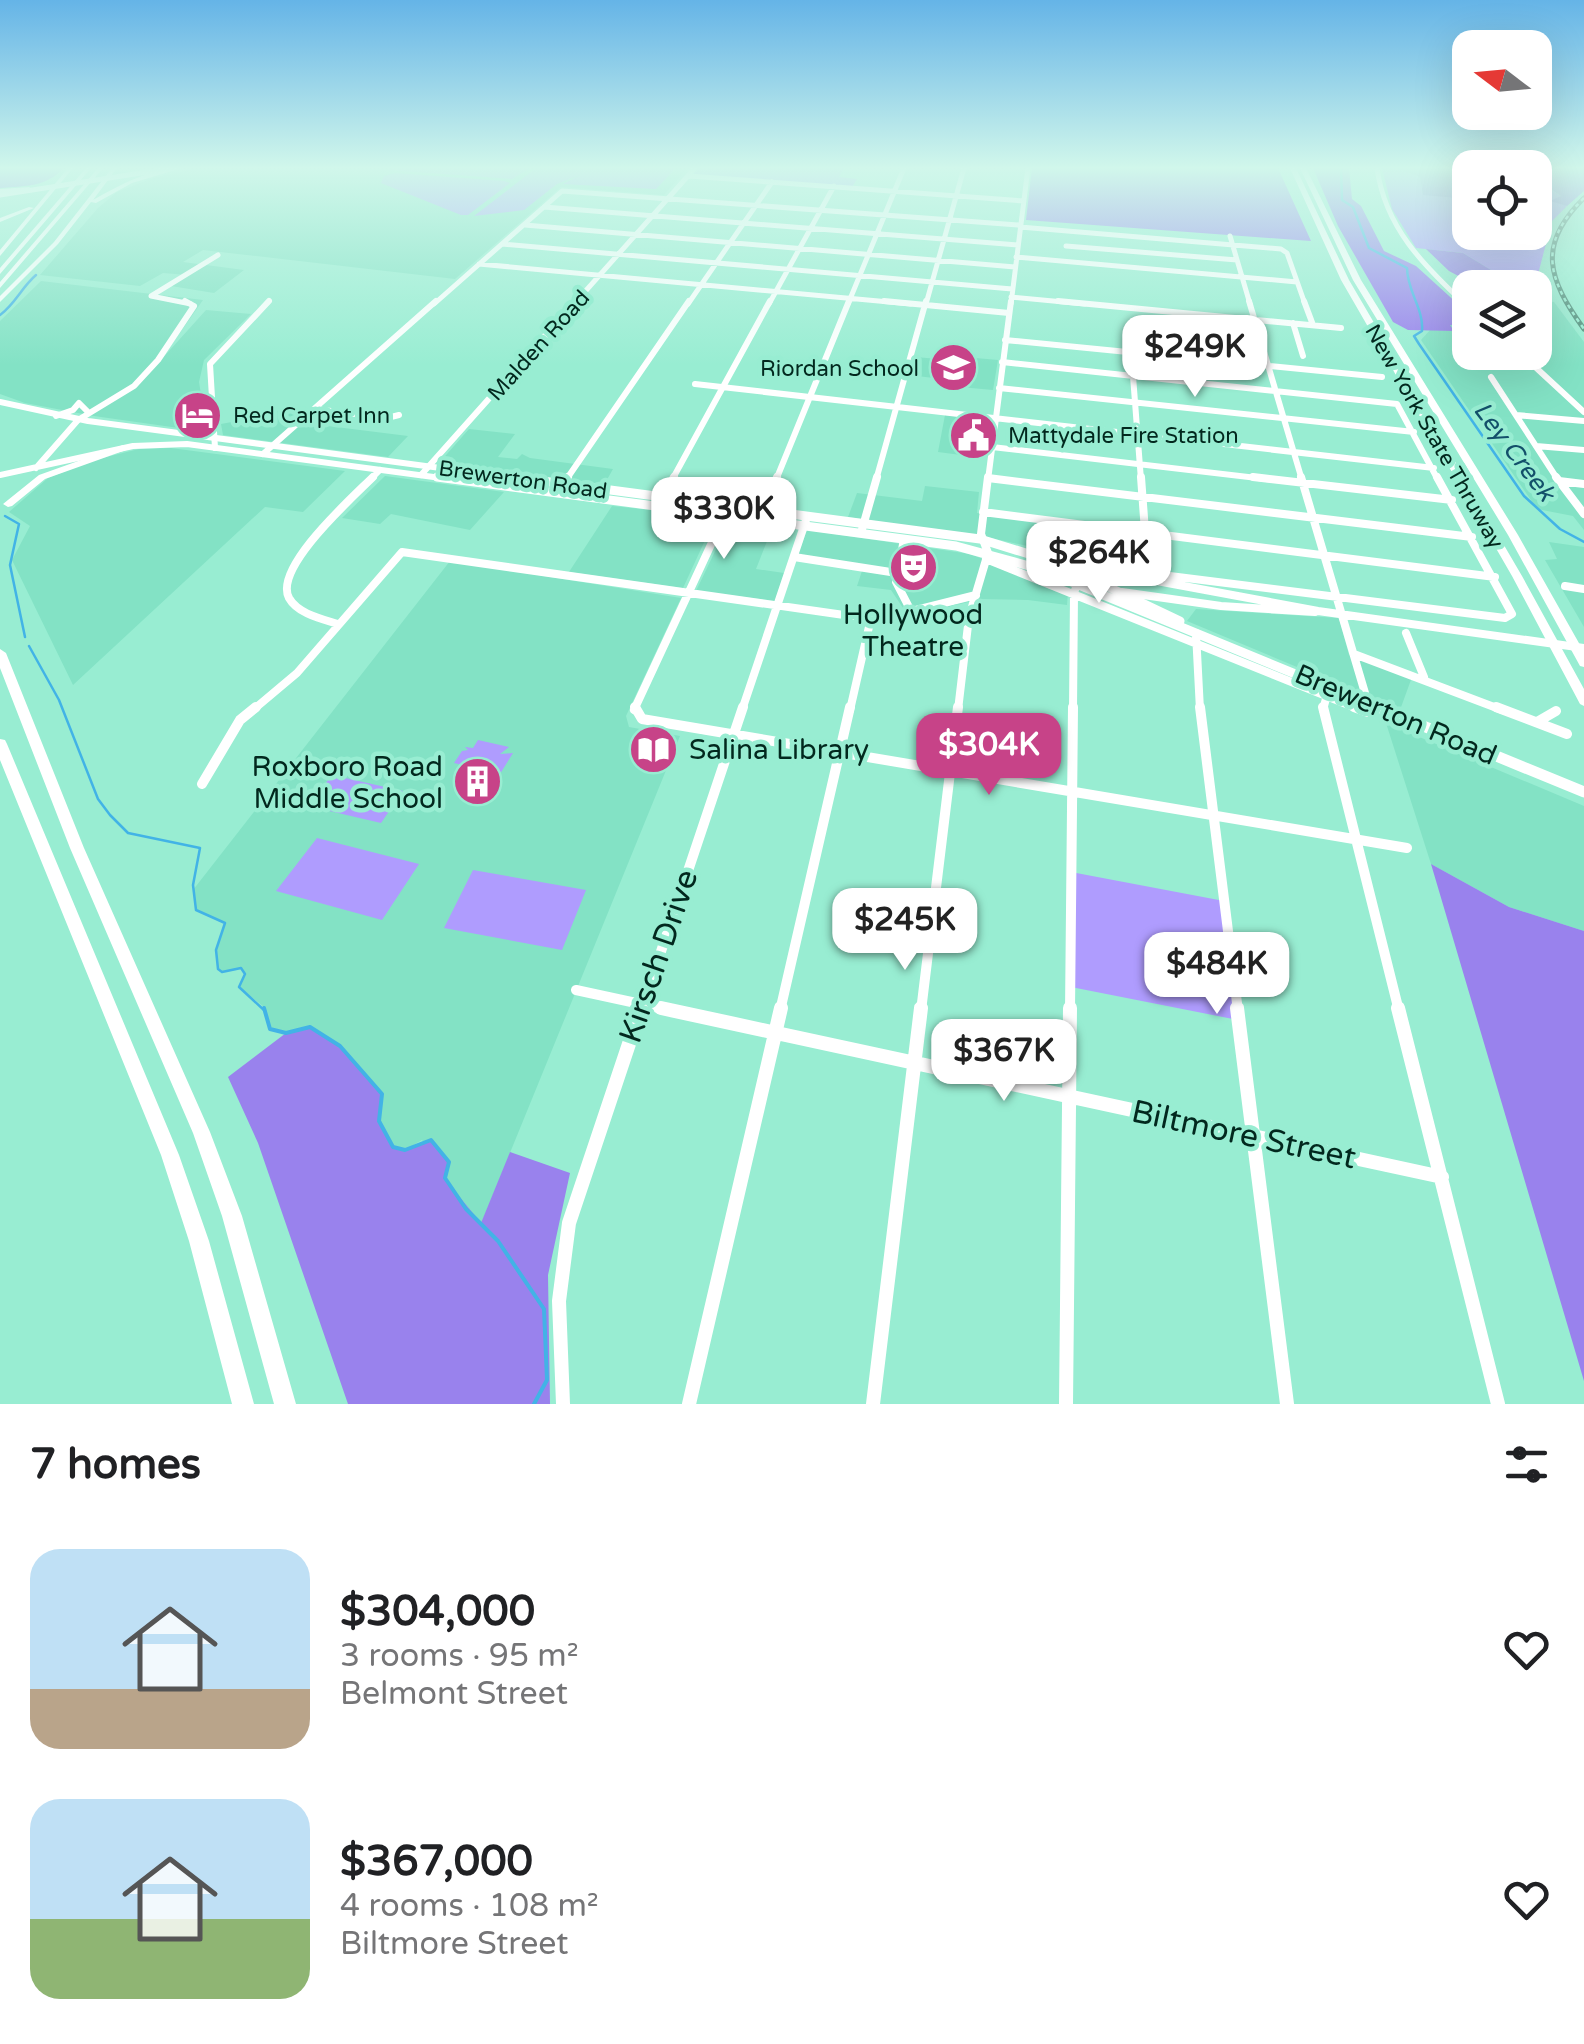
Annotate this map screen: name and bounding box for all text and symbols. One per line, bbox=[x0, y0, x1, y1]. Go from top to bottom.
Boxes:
north arrow bbox=[1452, 30, 1552, 130]
map controls bbox=[1452, 30, 1552, 370]
button: locate bbox=[1452, 150, 1552, 250]
button: layers bbox=[1452, 270, 1552, 370]
street label: Malden Road bbox=[482, 285, 595, 406]
pin: $249K bbox=[1125, 315, 1265, 400]
street label: New York State Thruway bbox=[1359, 320, 1509, 553]
text: $249K bbox=[1144, 328, 1246, 366]
school or university icon: Riordan School bbox=[928, 342, 980, 394]
place label: Riordan School bbox=[760, 356, 919, 382]
hotel icon: Red Carpet Inn bbox=[172, 389, 224, 441]
water label: Ley Creek bbox=[1467, 396, 1563, 509]
place label: Red Carpet Inn bbox=[233, 403, 390, 429]
public building icon: Mattydale Fire Station bbox=[947, 409, 999, 461]
place label: Mattydale Fire Station bbox=[1008, 423, 1239, 449]
street label: Brewerton Road bbox=[437, 455, 609, 505]
pin: $330K bbox=[654, 477, 794, 562]
text: $330K bbox=[673, 490, 775, 528]
pin: $264K bbox=[1029, 521, 1169, 606]
text: $264K bbox=[1048, 534, 1150, 572]
theatre icon: Hollywood Theatre bbox=[887, 541, 939, 593]
place label: Hollywood Theatre bbox=[843, 598, 983, 664]
street label: Brewerton Road bbox=[1290, 657, 1502, 773]
pin: $304K bbox=[919, 713, 1059, 798]
library icon: Salina Library bbox=[628, 723, 680, 775]
text: $304K bbox=[938, 726, 1040, 764]
place label: Salina Library bbox=[689, 733, 869, 767]
place label: Roxboro Road Middle School bbox=[252, 750, 443, 816]
building icon: Roxboro Road Middle School bbox=[452, 756, 504, 808]
street label: Kirsch Drive bbox=[612, 865, 706, 1048]
pin: $245K bbox=[835, 888, 975, 973]
text: $245K bbox=[854, 901, 956, 939]
pin: $484K bbox=[1147, 932, 1287, 1017]
text: $484K bbox=[1166, 945, 1268, 983]
pin: $367K bbox=[934, 1019, 1074, 1104]
text: $367K bbox=[953, 1032, 1055, 1070]
street label: Biltmore Street bbox=[1128, 1093, 1360, 1177]
icon: filters bbox=[1499, 1437, 1554, 1492]
text: 7 homes bbox=[30, 1439, 201, 1490]
text: $304,000 bbox=[340, 1586, 535, 1637]
icon: home bbox=[110, 1589, 230, 1709]
icon: heart bbox=[1499, 1622, 1554, 1677]
text: 3 rooms · 95 m² bbox=[340, 1637, 579, 1675]
text: Belmont Street bbox=[340, 1675, 568, 1713]
text: $367,000 bbox=[340, 1836, 533, 1887]
icon: home bbox=[110, 1839, 230, 1959]
icon: heart bbox=[1499, 1872, 1554, 1927]
text: 4 rooms · 108 m² bbox=[340, 1887, 599, 1925]
text: Biltmore Street bbox=[340, 1925, 569, 1963]

